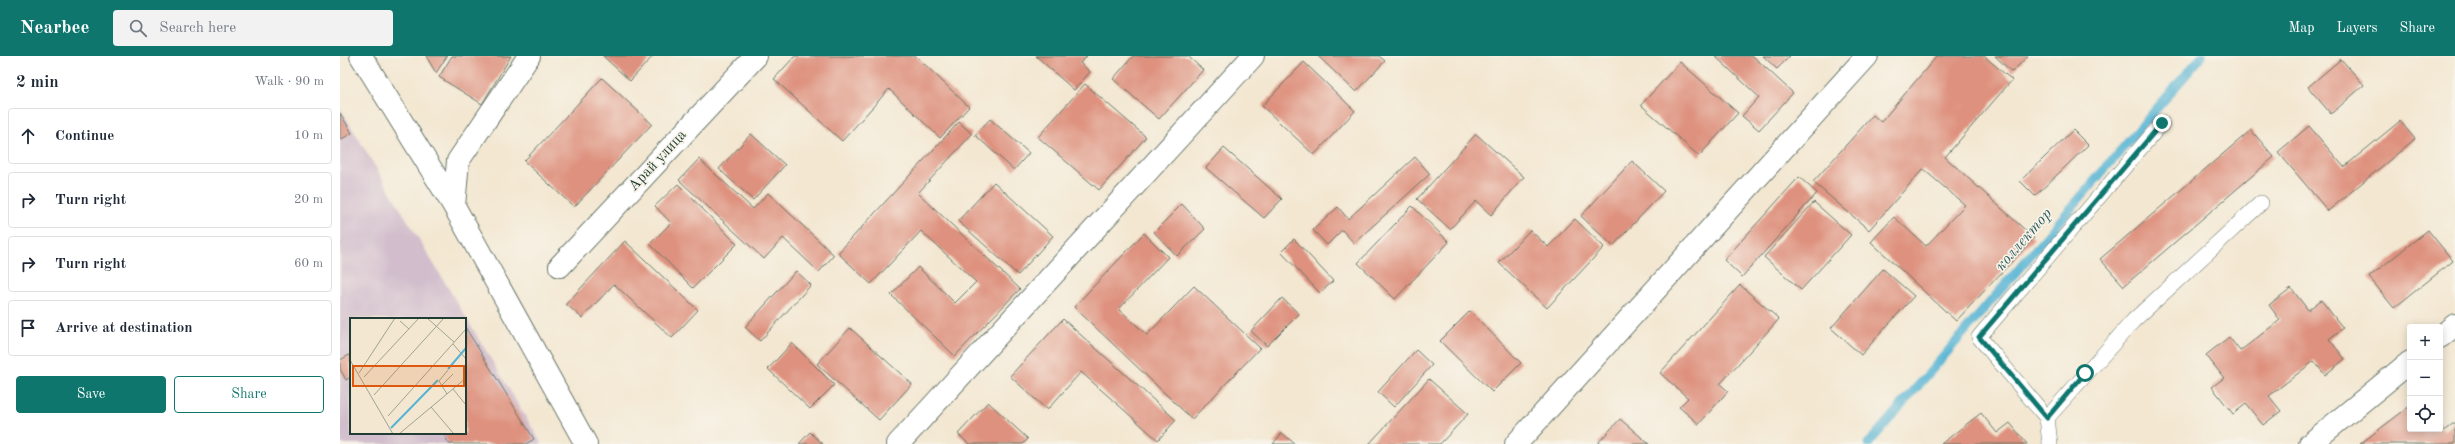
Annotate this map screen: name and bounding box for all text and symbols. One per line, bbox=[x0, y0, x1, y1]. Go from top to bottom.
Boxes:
search box bbox=[113, 10, 393, 46]
icon: search bbox=[127, 17, 149, 39]
text: Nearbee bbox=[20, 19, 89, 38]
text: Search here bbox=[159, 21, 236, 36]
text: Map bbox=[2289, 21, 2315, 35]
text: Layers bbox=[2337, 21, 2378, 35]
text: Share bbox=[2400, 21, 2435, 35]
text: 2 min bbox=[16, 74, 59, 91]
text: Walk · 90 m bbox=[255, 75, 324, 88]
route end bbox=[2153, 114, 2171, 132]
icon: ahead bbox=[17, 125, 39, 147]
street label: Арай улица bbox=[626, 127, 690, 194]
text: Continue bbox=[55, 129, 114, 144]
text: 10 m bbox=[294, 129, 323, 142]
icon: right bbox=[17, 189, 39, 211]
text: Turn right bbox=[55, 193, 126, 208]
text: 20 m bbox=[294, 193, 323, 206]
water label: коллектор bbox=[1993, 205, 2056, 274]
icon: right bbox=[17, 253, 39, 275]
text: Turn right bbox=[55, 257, 126, 272]
text: 60 m bbox=[294, 257, 323, 270]
icon: arrive bbox=[17, 317, 39, 339]
inset map bbox=[350, 318, 466, 434]
text: Arrive at destination bbox=[55, 321, 193, 336]
map controls bbox=[2407, 324, 2443, 432]
button: + bbox=[2407, 324, 2443, 360]
button: − bbox=[2407, 360, 2443, 396]
route start bbox=[2076, 364, 2094, 382]
button: Save bbox=[16, 376, 166, 413]
button: Share bbox=[174, 376, 324, 413]
button: locate bbox=[2407, 396, 2443, 432]

